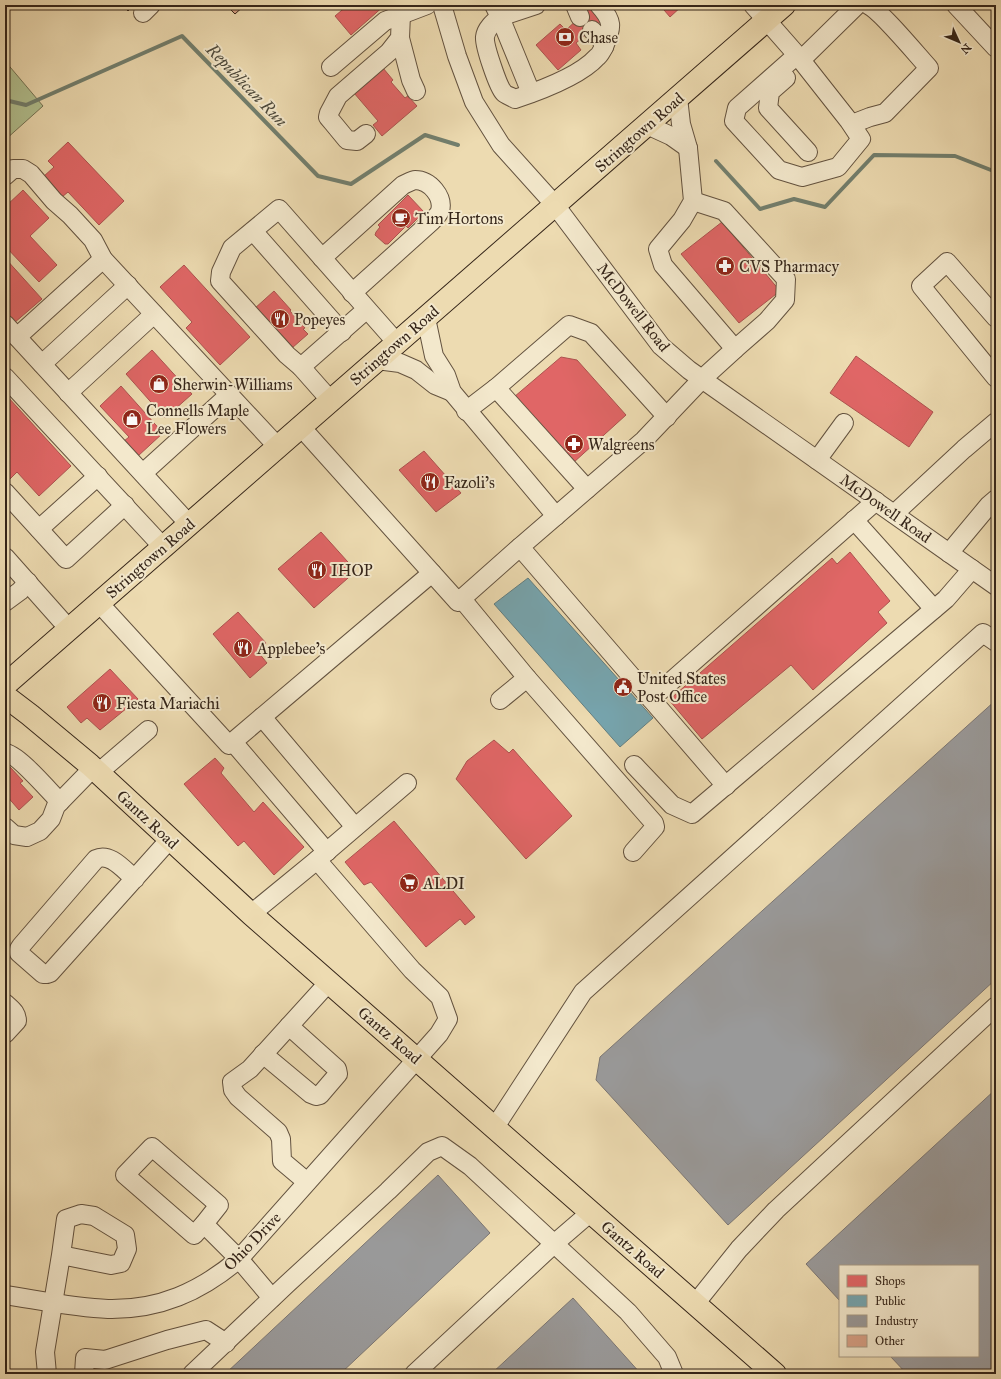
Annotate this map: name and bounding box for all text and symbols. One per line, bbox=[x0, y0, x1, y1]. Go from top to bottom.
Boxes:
north arrow bbox=[939, 22, 979, 62]
bank icon: Chase bbox=[554, 26, 576, 48]
place label: Chase bbox=[579, 28, 618, 47]
water label: Republican Run bbox=[201, 39, 292, 131]
text: N bbox=[957, 41, 974, 57]
street label: Stringtown Road bbox=[591, 89, 688, 177]
cafe icon: Tim Hortons bbox=[390, 207, 412, 229]
place label: Tim Hortons bbox=[415, 209, 504, 228]
pharmacy icon: CVS Pharmacy bbox=[714, 255, 736, 277]
place label: CVS Pharmacy bbox=[739, 257, 839, 276]
street label: McDowell Road bbox=[593, 259, 674, 355]
street label: Stringtown Road bbox=[346, 302, 443, 390]
restaurant icon: Popeyes bbox=[269, 308, 291, 330]
place label: Popeyes bbox=[294, 310, 346, 329]
shop icon: Sherwin-Williams bbox=[148, 373, 170, 395]
place label: Sherwin-Williams bbox=[173, 375, 293, 394]
place label: Connells Maple Lee Flowers bbox=[146, 401, 249, 438]
shop icon: Connells Maple Lee Flowers bbox=[121, 408, 143, 430]
pharmacy icon: Walgreens bbox=[563, 433, 585, 455]
place label: Walgreens bbox=[588, 435, 655, 455]
street label: McDowell Road bbox=[836, 470, 935, 547]
restaurant icon: Fazoli's bbox=[419, 471, 441, 493]
place label: Fazoli's bbox=[444, 473, 495, 492]
street label: Stringtown Road bbox=[102, 515, 199, 603]
restaurant icon: IHOP bbox=[306, 559, 328, 581]
place label: IHOP bbox=[331, 561, 373, 580]
restaurant icon: Applebee's bbox=[232, 637, 254, 659]
place label: Applebee's bbox=[256, 639, 326, 658]
place label: United States Post Office bbox=[637, 669, 726, 706]
public building icon: United States Post Office bbox=[612, 676, 634, 698]
restaurant icon: Fiesta Mariachi bbox=[91, 692, 113, 714]
place label: Fiesta Mariachi bbox=[116, 694, 220, 713]
street label: Gantz Road bbox=[113, 786, 183, 853]
supermarket icon: ALDI bbox=[398, 872, 420, 894]
place label: ALDI bbox=[422, 874, 465, 893]
street label: Gantz Road bbox=[354, 1003, 425, 1068]
street label: Ohio Drive bbox=[220, 1208, 285, 1275]
street label: Gantz Road bbox=[597, 1217, 668, 1282]
legend bbox=[839, 1265, 979, 1357]
text: Shops bbox=[875, 1274, 905, 1288]
text: Public bbox=[875, 1294, 906, 1308]
text: Industry bbox=[875, 1314, 918, 1328]
text: Other bbox=[875, 1334, 905, 1348]

